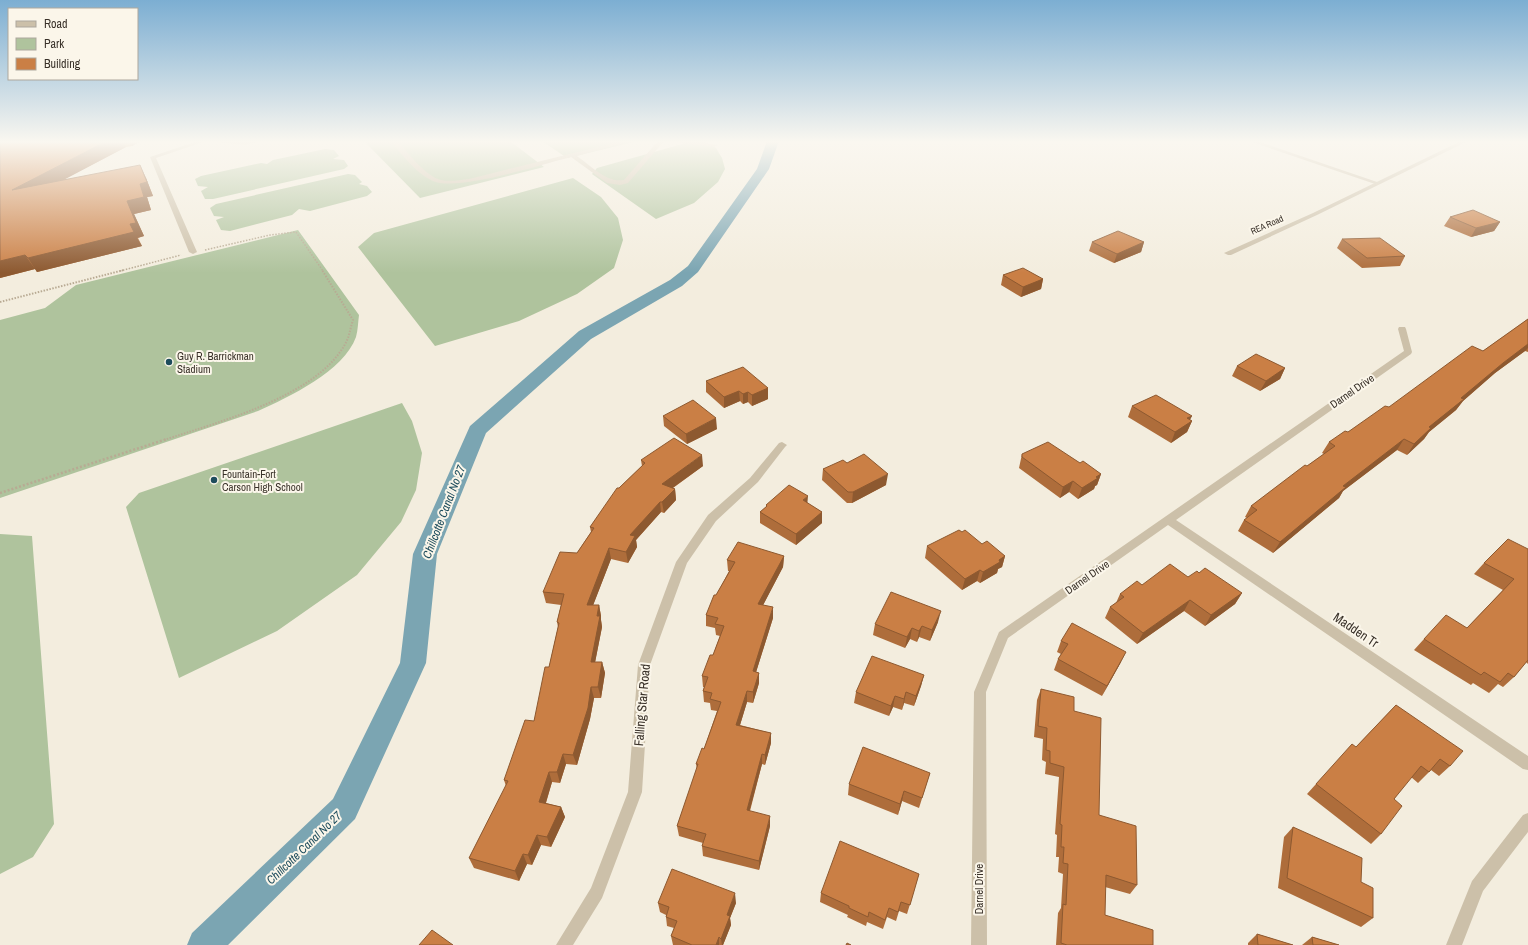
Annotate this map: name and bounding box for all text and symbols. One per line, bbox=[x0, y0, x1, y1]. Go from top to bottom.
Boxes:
legend bbox=[8, 8, 138, 80]
text: Road bbox=[44, 16, 68, 32]
text: Park bbox=[44, 36, 64, 52]
text: Building bbox=[44, 56, 81, 72]
street label: REA Road bbox=[1249, 213, 1285, 237]
place label: Guy R. Barrickman Stadium bbox=[177, 349, 254, 376]
marker: Guy R. Barrickman Stadium bbox=[164, 357, 174, 367]
street label: Darnel Drive bbox=[1327, 371, 1377, 411]
water label: Chillcotte Canal No 27 bbox=[419, 463, 469, 561]
place label: Fountain-Fort Carson High School bbox=[222, 467, 303, 494]
marker: Fountain-Fort Carson High School bbox=[209, 475, 219, 485]
street label: Darnel Drive bbox=[1062, 557, 1112, 597]
street label: Madden Tr bbox=[1330, 609, 1382, 652]
street label: Falling Star Road bbox=[630, 663, 654, 747]
water label: Chillcotte Canal No 27 bbox=[263, 808, 345, 888]
street label: Darnel Drive bbox=[972, 864, 986, 914]

